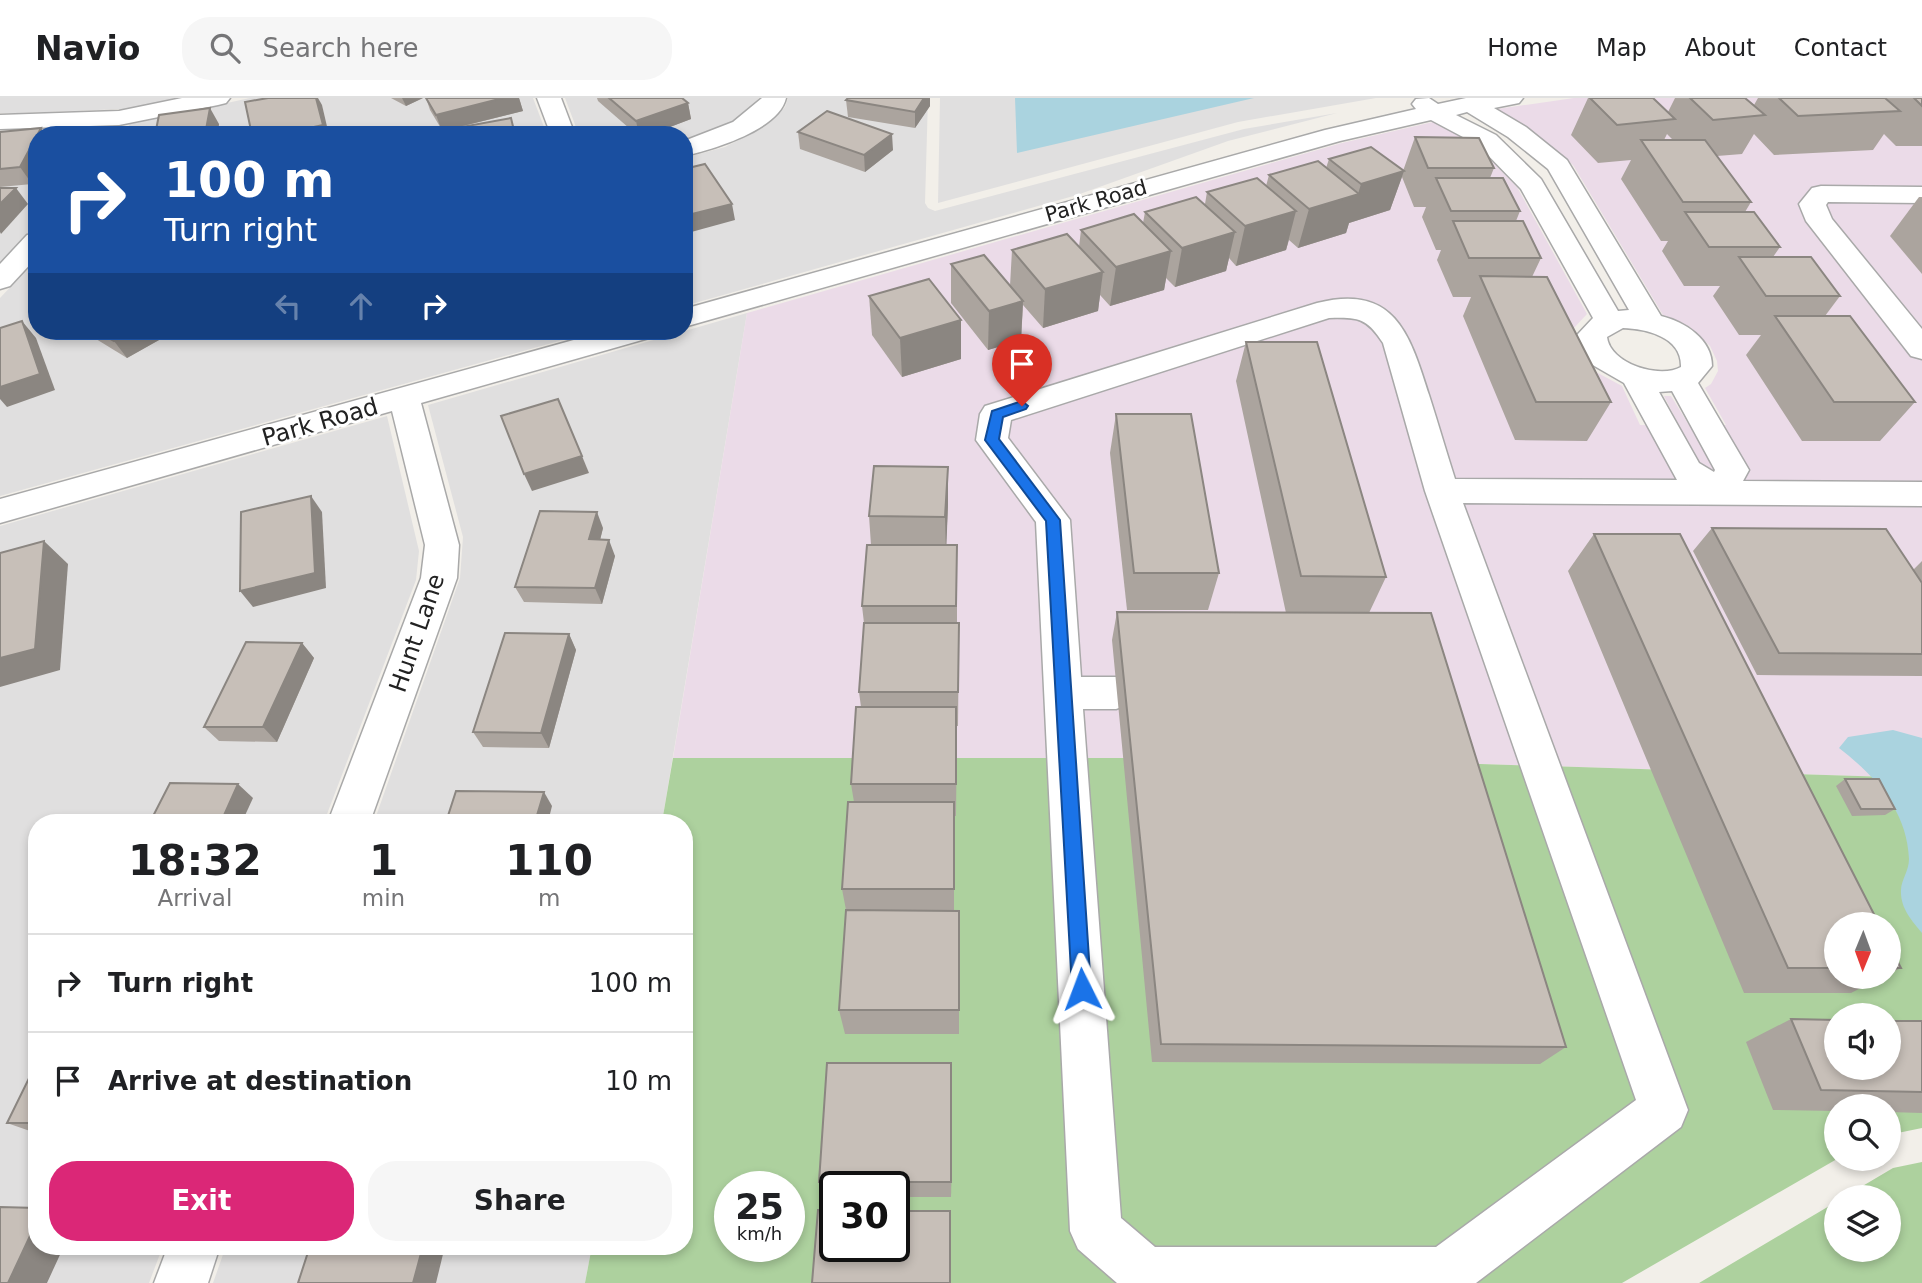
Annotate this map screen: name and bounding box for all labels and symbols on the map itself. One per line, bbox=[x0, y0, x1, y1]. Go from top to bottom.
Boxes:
street label: Park Road bbox=[1042, 175, 1150, 227]
pin bbox=[992, 334, 1052, 406]
street label: Park Road bbox=[259, 392, 381, 452]
street label: Hunt Lane bbox=[384, 570, 450, 696]
north arrow bbox=[1824, 912, 1900, 989]
position arrow bbox=[1045, 952, 1119, 1026]
speed limit sign: 30 bbox=[819, 1171, 910, 1262]

